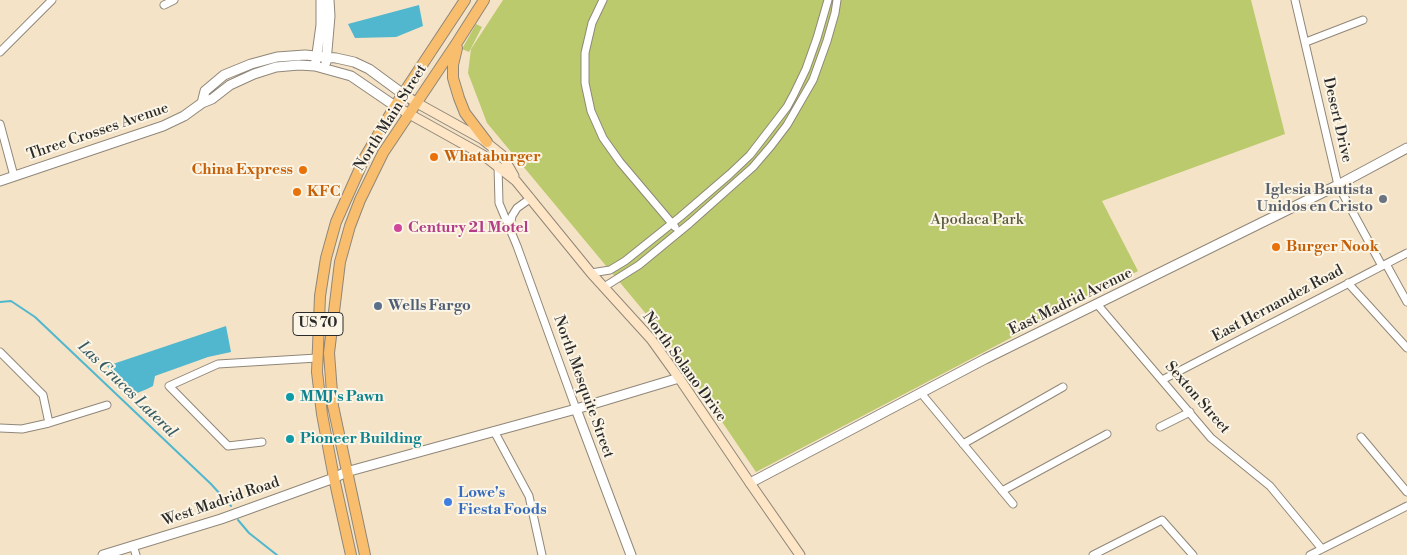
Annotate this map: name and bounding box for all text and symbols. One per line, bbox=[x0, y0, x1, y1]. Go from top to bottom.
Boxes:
street label: North Main Street bbox=[351, 61, 431, 175]
street label: Desert Drive bbox=[1318, 76, 1356, 164]
street label: Three Crosses Avenue bbox=[25, 99, 171, 165]
place label: Whataburger bbox=[444, 148, 541, 166]
marker: Whataburger bbox=[428, 151, 440, 163]
place label: China Express bbox=[192, 161, 293, 179]
marker: China Express bbox=[297, 164, 309, 176]
place label: Iglesia Bautista Unidos en Cristo bbox=[1256, 181, 1373, 216]
place label: KFC bbox=[307, 183, 340, 201]
marker: KFC bbox=[291, 186, 303, 198]
marker: Iglesia Bautista Unidos en Cristo bbox=[1377, 193, 1389, 205]
park label: Apodaca Park bbox=[931, 211, 1023, 229]
place label: Century 21 Motel bbox=[408, 219, 528, 237]
marker: Century 21 Motel bbox=[392, 222, 404, 234]
place label: Burger Nook bbox=[1286, 238, 1379, 256]
marker: Burger Nook bbox=[1270, 241, 1282, 253]
street label: East Hernandez Road bbox=[1209, 262, 1347, 346]
street label: East Madrid Avenue bbox=[1006, 264, 1136, 340]
place label: Wells Fargo bbox=[388, 297, 471, 315]
marker: Wells Fargo bbox=[372, 300, 384, 312]
street label: North Solano Drive bbox=[638, 308, 730, 426]
road number: US 70 bbox=[293, 312, 343, 336]
street label: North Mesquite Street bbox=[549, 313, 617, 461]
water label: Las Cruces Lateral bbox=[73, 338, 181, 442]
street label: Sexton Street bbox=[1161, 358, 1233, 438]
place label: MMJ's Pawn bbox=[300, 388, 384, 406]
marker: MMJ's Pawn bbox=[284, 391, 296, 403]
place label: Pioneer Building bbox=[300, 430, 422, 448]
marker: Pioneer Building bbox=[284, 433, 296, 445]
street label: West Madrid Road bbox=[160, 473, 282, 531]
place label: Lowe's Fiesta Foods bbox=[458, 484, 547, 519]
marker: Lowe's Fiesta Foods bbox=[442, 496, 454, 508]

